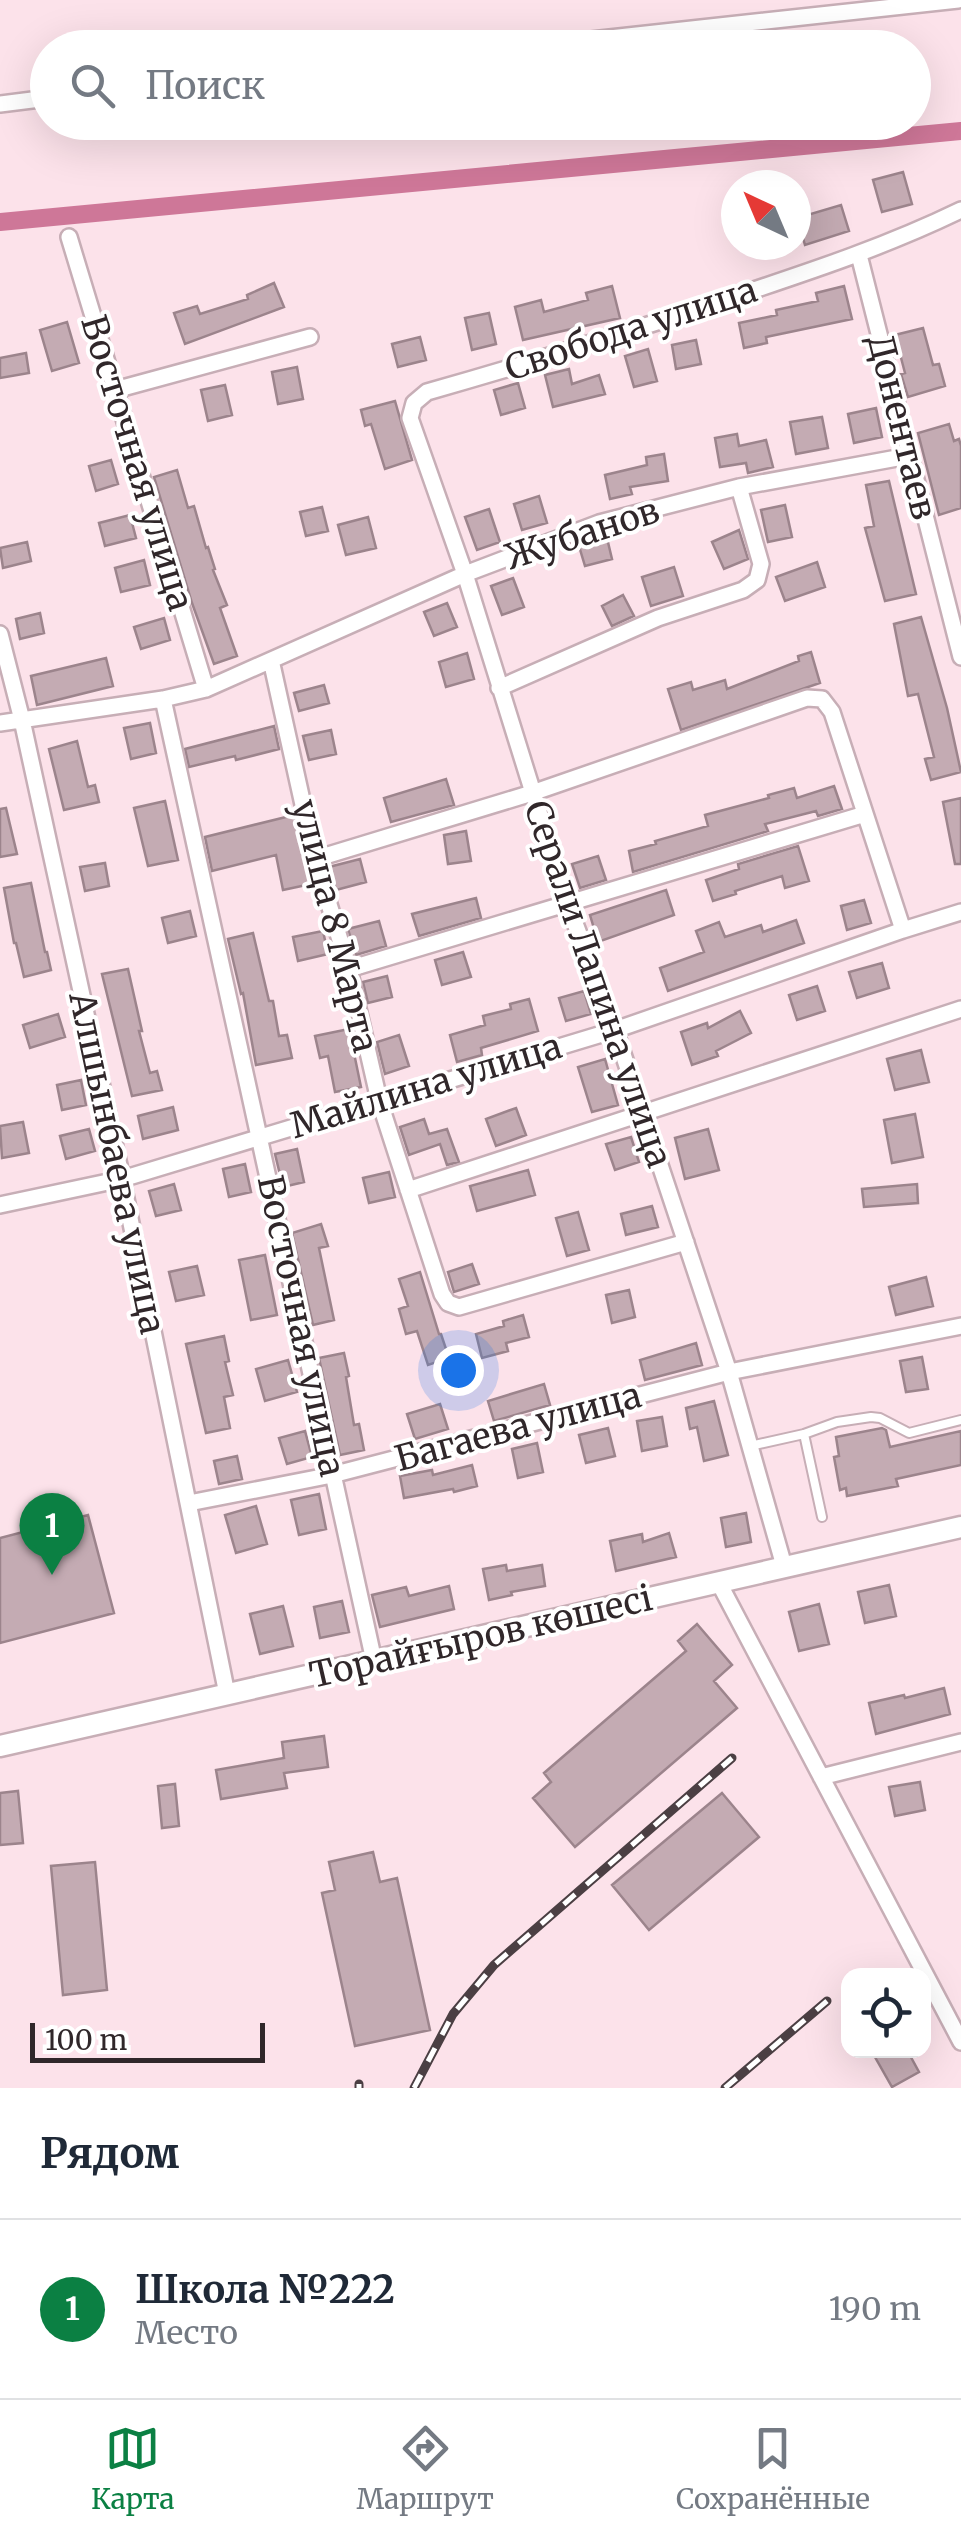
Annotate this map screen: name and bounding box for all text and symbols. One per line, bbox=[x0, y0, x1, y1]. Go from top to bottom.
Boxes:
search box bbox=[30, 30, 931, 140]
icon: search bbox=[65, 58, 120, 113]
text: Поиск bbox=[145, 62, 265, 109]
north arrow bbox=[721, 170, 811, 260]
street label: Свобода улица bbox=[500, 268, 762, 390]
street label: Восточная улица bbox=[71, 310, 203, 616]
street label: Донентаев bbox=[858, 330, 946, 524]
street label: Жубанов bbox=[499, 488, 665, 580]
street label: улица 8 Марта bbox=[282, 795, 388, 1057]
street label: Серали Лапина улица bbox=[515, 795, 681, 1173]
street label: Алшынбаева улица bbox=[59, 987, 175, 1338]
street label: Майлина улица bbox=[285, 1024, 567, 1148]
street label: Восточная улица bbox=[248, 1172, 354, 1480]
your location bbox=[433, 1345, 484, 1396]
street label: Багаева улица bbox=[390, 1373, 646, 1481]
pin: 1 bbox=[20, 1492, 84, 1575]
street label: Торайғыров көшесі bbox=[305, 1576, 657, 1698]
map controls bbox=[841, 1968, 931, 2058]
button: locate bbox=[841, 1968, 931, 2058]
scale bar bbox=[30, 2018, 265, 2062]
text: 100 m bbox=[45, 2022, 127, 2058]
text: Рядом bbox=[40, 2127, 180, 2179]
text: Школа №222 bbox=[135, 2266, 395, 2313]
text: 1 bbox=[65, 2289, 80, 2329]
text: 190 m bbox=[829, 2289, 921, 2329]
text: Место bbox=[135, 2313, 238, 2353]
tab: Карта bbox=[91, 2421, 174, 2517]
tab: Маршрут bbox=[357, 2421, 494, 2517]
tab: Сохранённые bbox=[676, 2421, 870, 2517]

